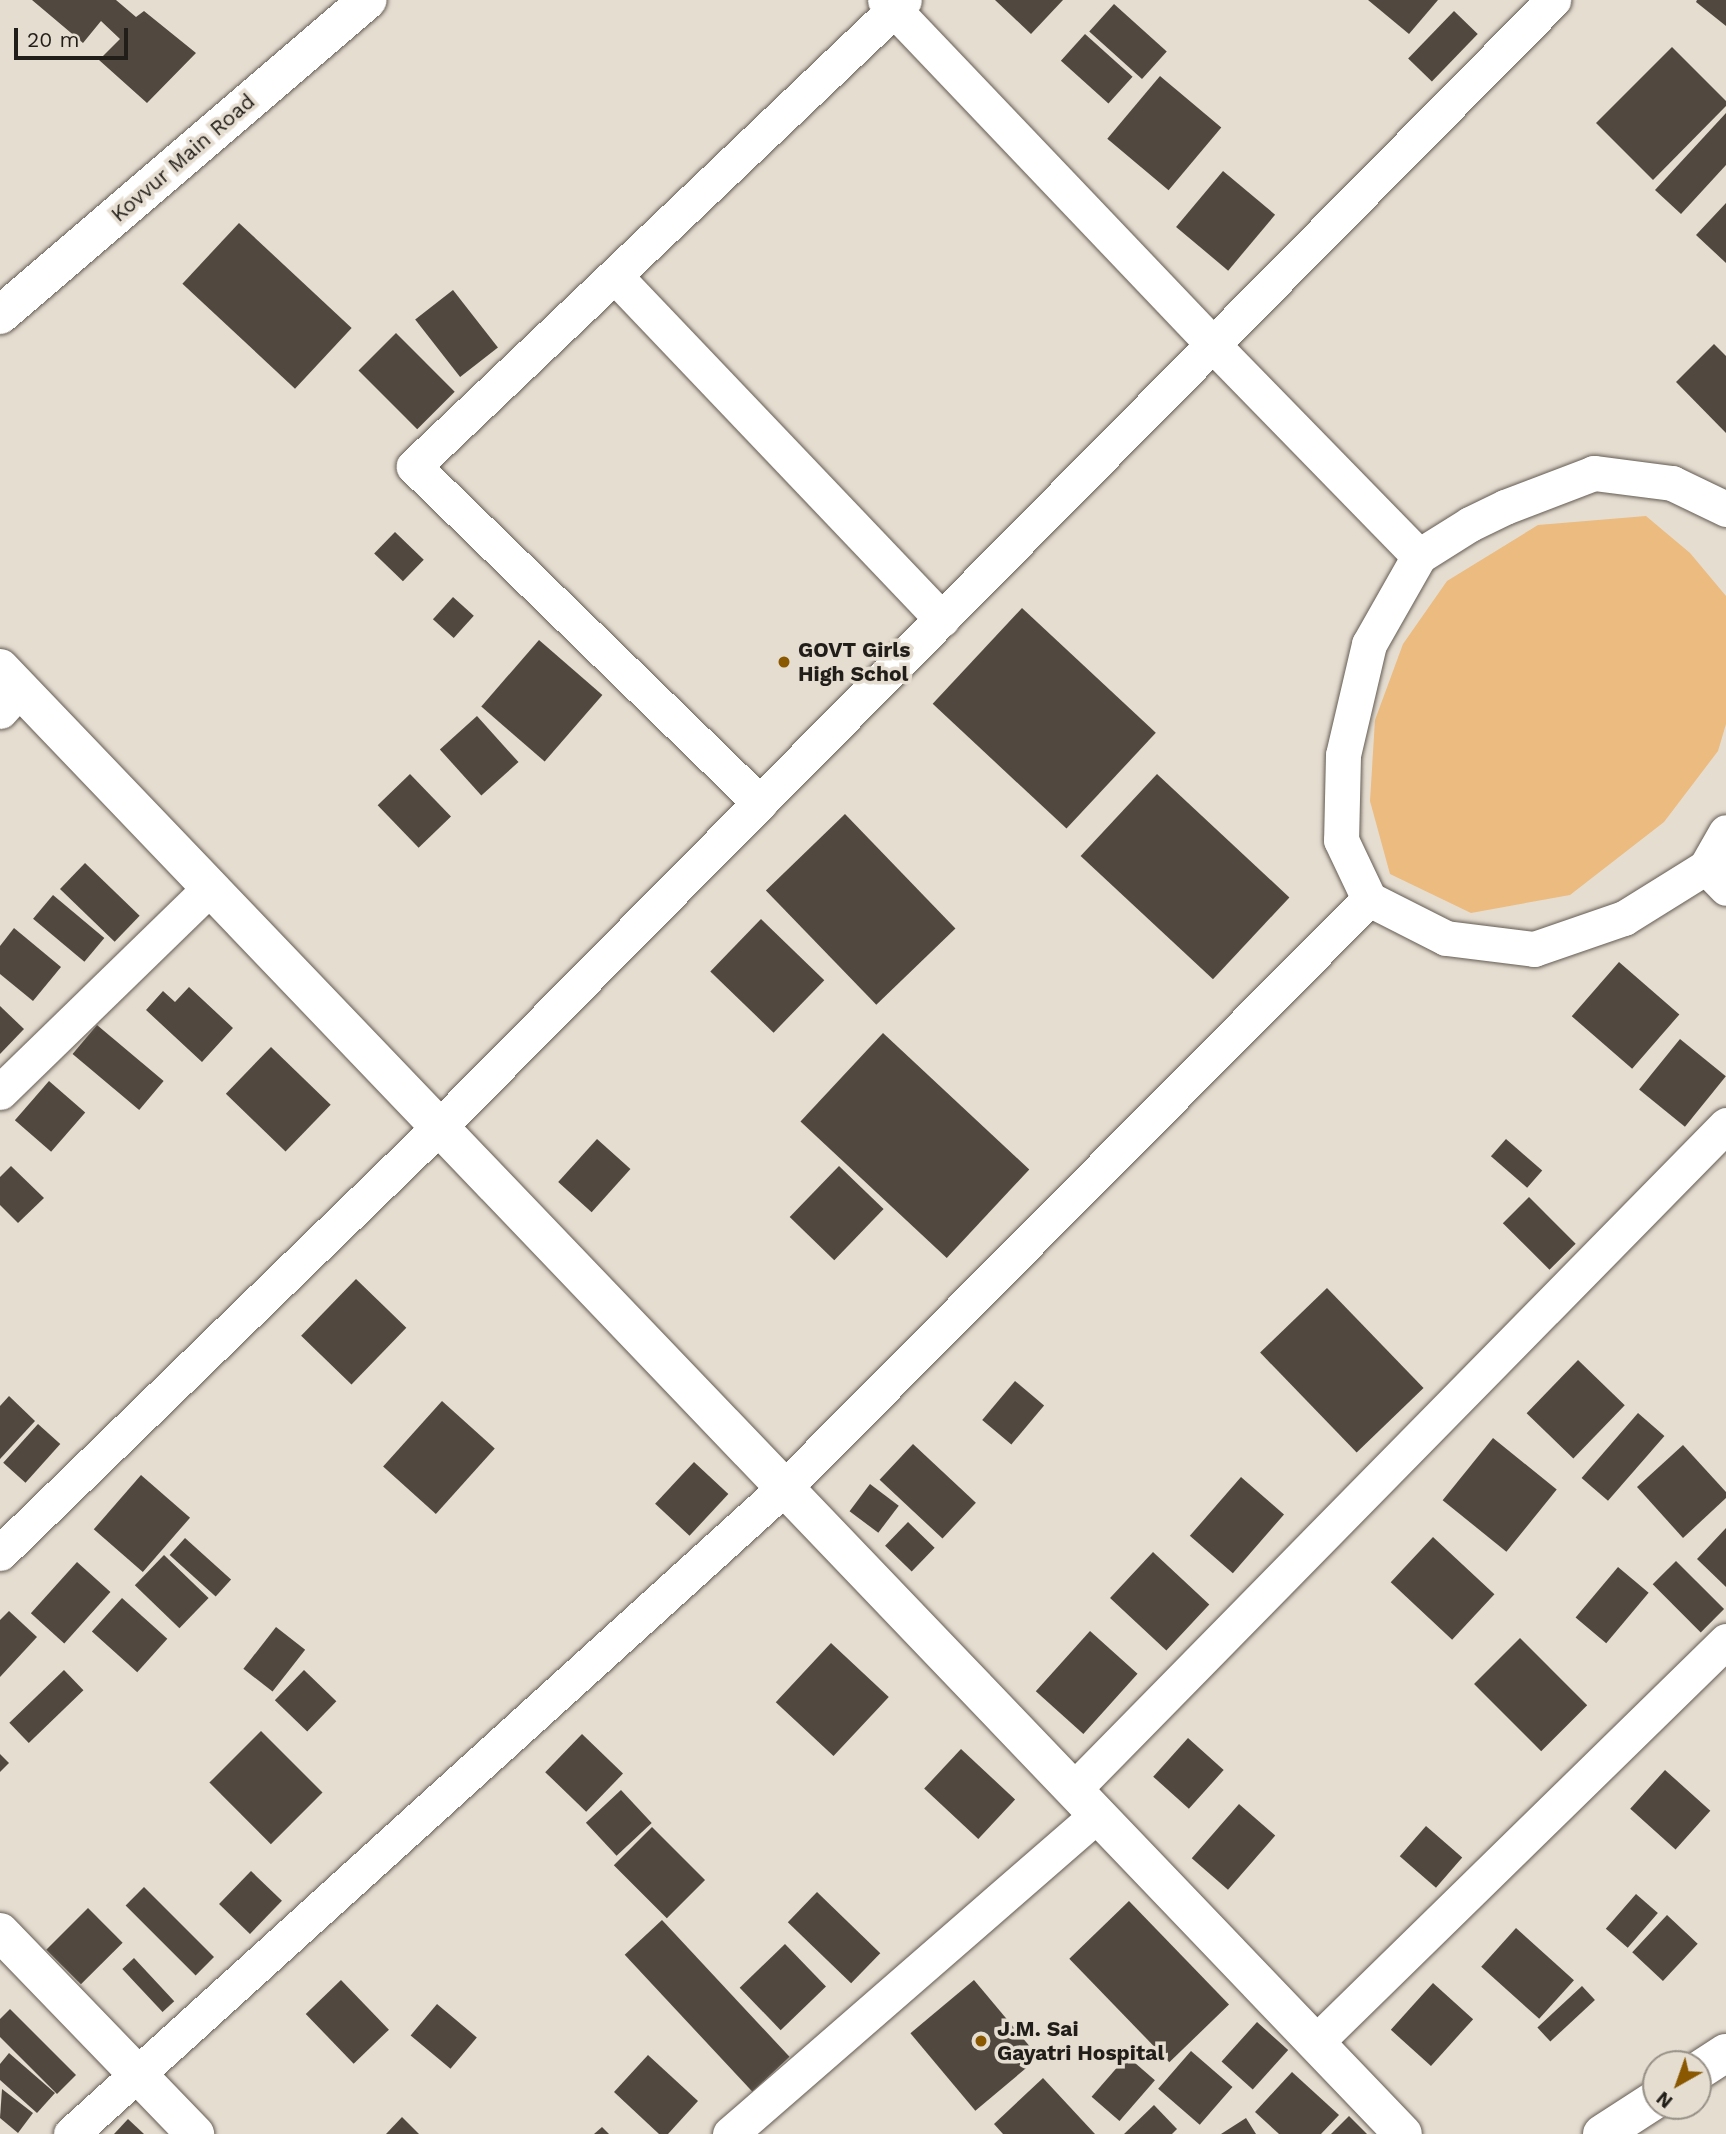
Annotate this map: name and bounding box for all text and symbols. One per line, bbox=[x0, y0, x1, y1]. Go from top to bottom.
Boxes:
scale bar bbox=[18, 14, 131, 58]
text: 20 m bbox=[27, 27, 79, 52]
street label: Kovvur Main Road bbox=[106, 89, 260, 227]
place label: GOVT Girls High Schol bbox=[798, 637, 911, 687]
marker: GOVT Girls High Schol bbox=[776, 654, 792, 670]
place label: J.M. Sai Gayatri Hospital bbox=[997, 2016, 1164, 2066]
marker: J.M. Sai Gayatri Hospital bbox=[971, 2031, 991, 2051]
north arrow bbox=[1642, 2050, 1712, 2120]
text: N bbox=[1652, 2087, 1677, 2113]

